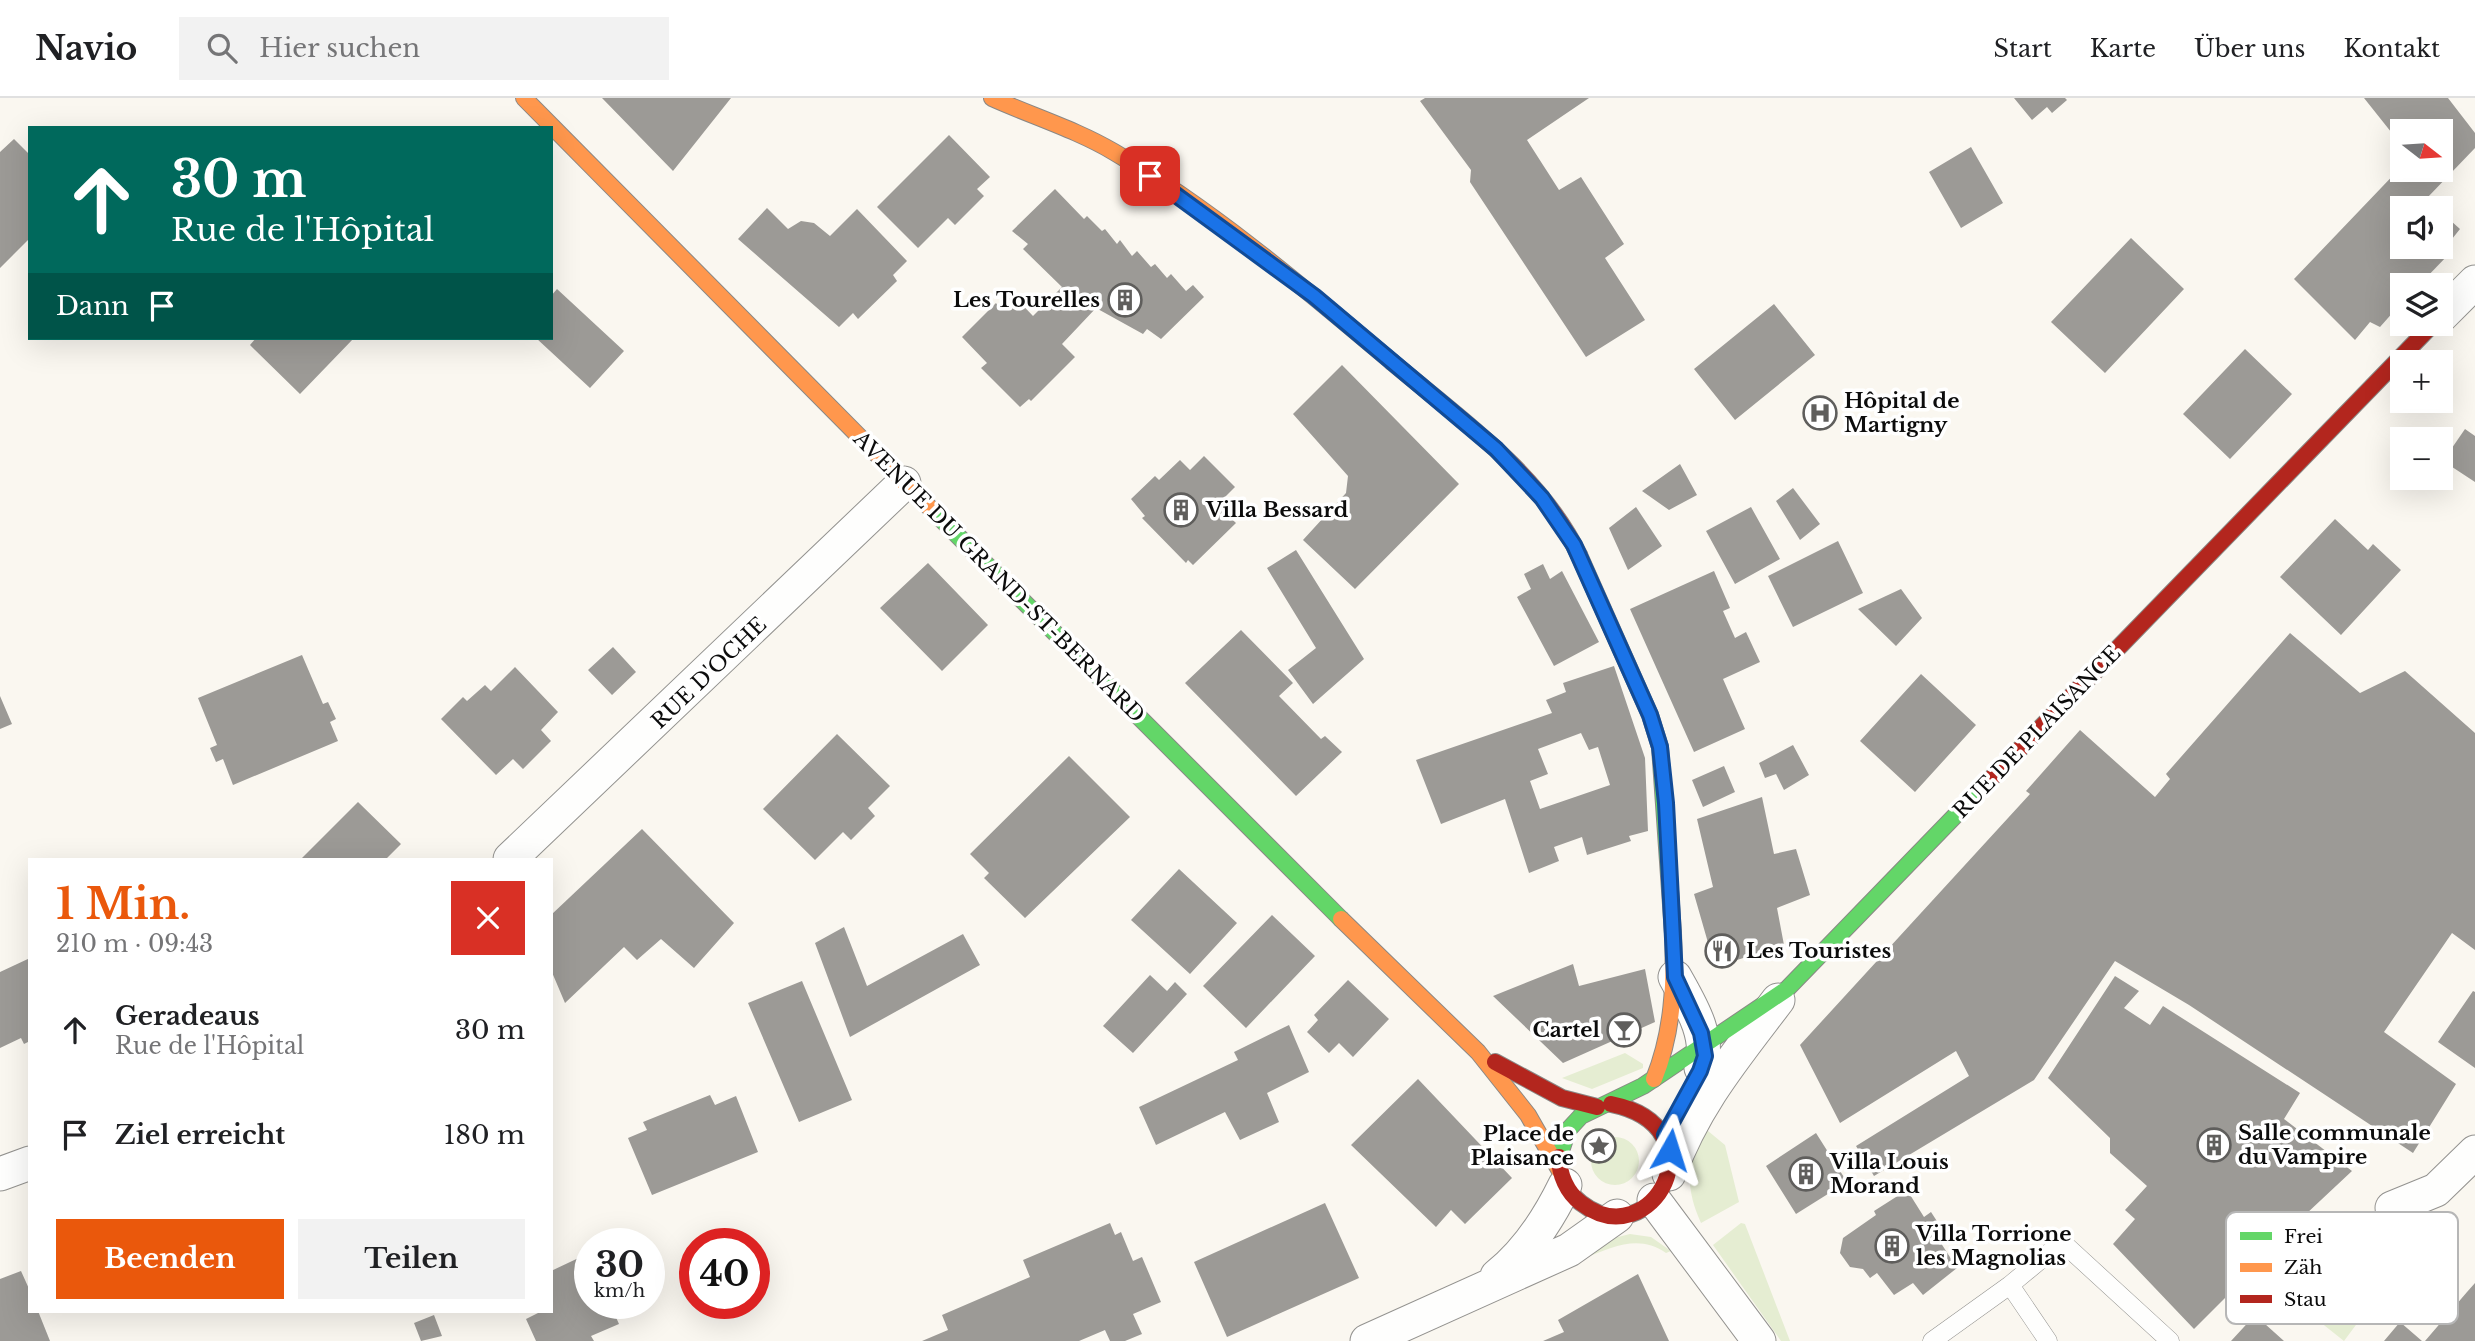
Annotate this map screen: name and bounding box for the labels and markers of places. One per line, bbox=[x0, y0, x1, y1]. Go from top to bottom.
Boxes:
pin bbox=[1120, 146, 1180, 206]
building icon: Les Tourelles bbox=[1106, 281, 1144, 319]
place label: Les Tourelles bbox=[953, 287, 1100, 313]
place label: Hôpital de Martigny bbox=[1844, 388, 1959, 438]
hospital icon: Hôpital de Martigny bbox=[1801, 394, 1839, 432]
building icon: Villa Bessard bbox=[1162, 491, 1200, 529]
place label: Villa Bessard bbox=[1205, 497, 1349, 523]
restaurant icon: Les Touristes bbox=[1703, 932, 1741, 970]
place label: Les Touristes bbox=[1746, 938, 1891, 964]
bar icon: Cartel bbox=[1605, 1011, 1643, 1049]
place label: Cartel bbox=[1532, 1017, 1601, 1043]
place label: Salle communale du Vampire bbox=[2238, 1120, 2431, 1170]
place label: Place de Plaisance bbox=[1471, 1121, 1574, 1171]
building icon: Salle communale du Vampire bbox=[2195, 1126, 2233, 1164]
place icon: Place de Plaisance bbox=[1580, 1127, 1618, 1165]
place label: Villa Louis Morand bbox=[1829, 1149, 1949, 1199]
building icon: Villa Louis Morand bbox=[1787, 1155, 1825, 1193]
place label: Villa Torrione les Magnolias bbox=[1915, 1221, 2072, 1271]
building icon: Villa Torrione les Magnolias bbox=[1873, 1227, 1911, 1265]

